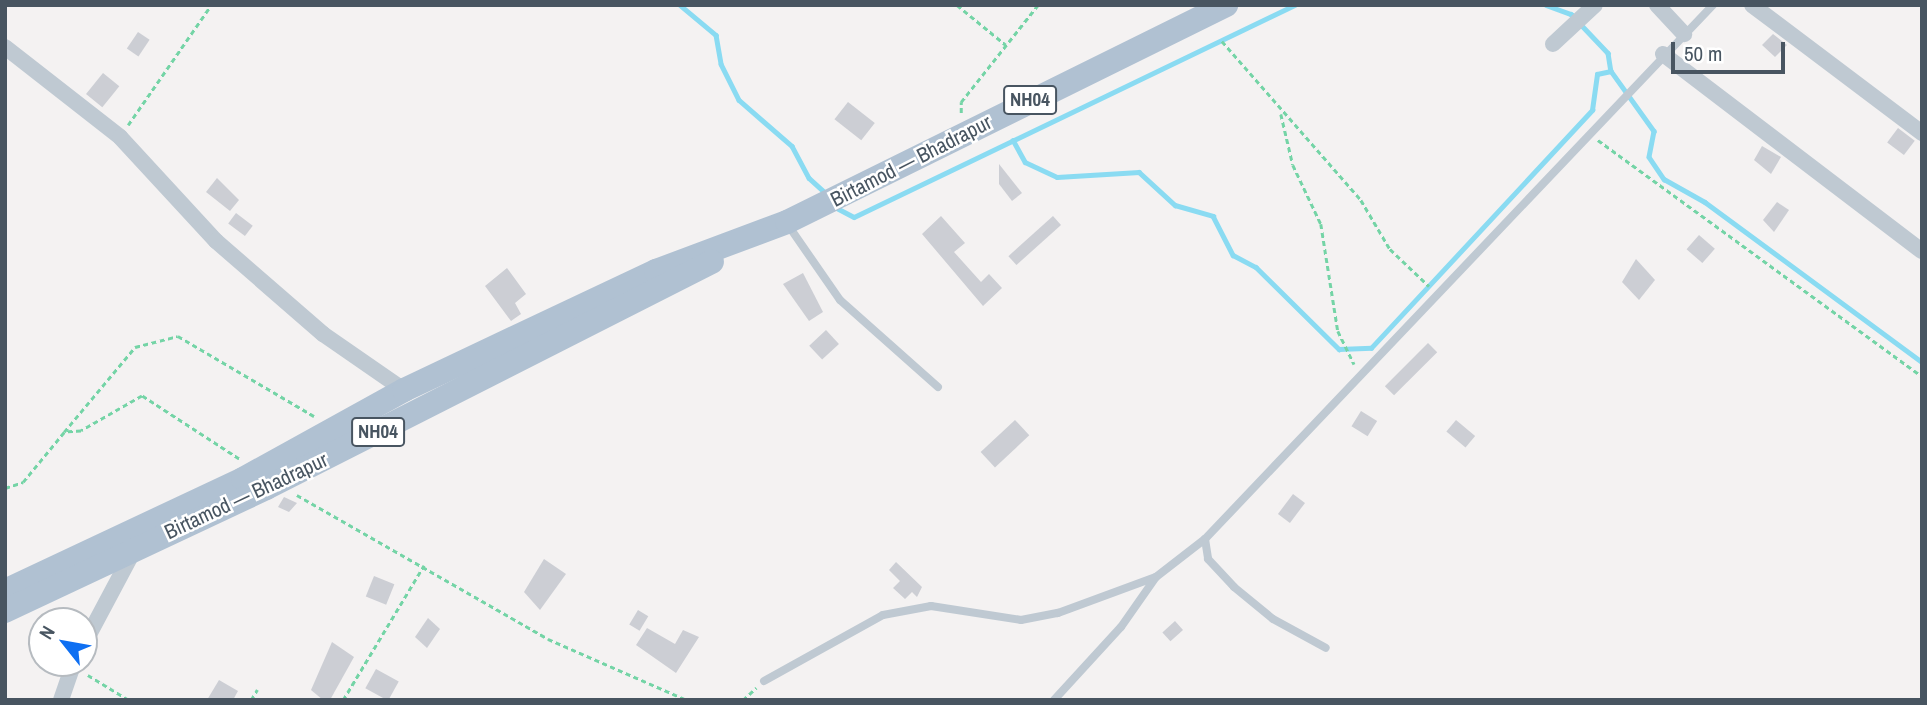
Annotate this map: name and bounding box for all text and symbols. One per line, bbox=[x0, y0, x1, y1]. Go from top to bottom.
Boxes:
scale bar bbox=[1675, 28, 1789, 72]
text: 50 m bbox=[1684, 39, 1722, 68]
road number: NH04 bbox=[1002, 85, 1058, 116]
street label: Birtamod — Bhadrapur bbox=[826, 110, 996, 212]
road number: NH04 bbox=[350, 416, 406, 448]
street label: Birtamod — Bhadrapur bbox=[160, 447, 332, 545]
north arrow bbox=[28, 607, 98, 677]
text: N bbox=[33, 621, 61, 644]

